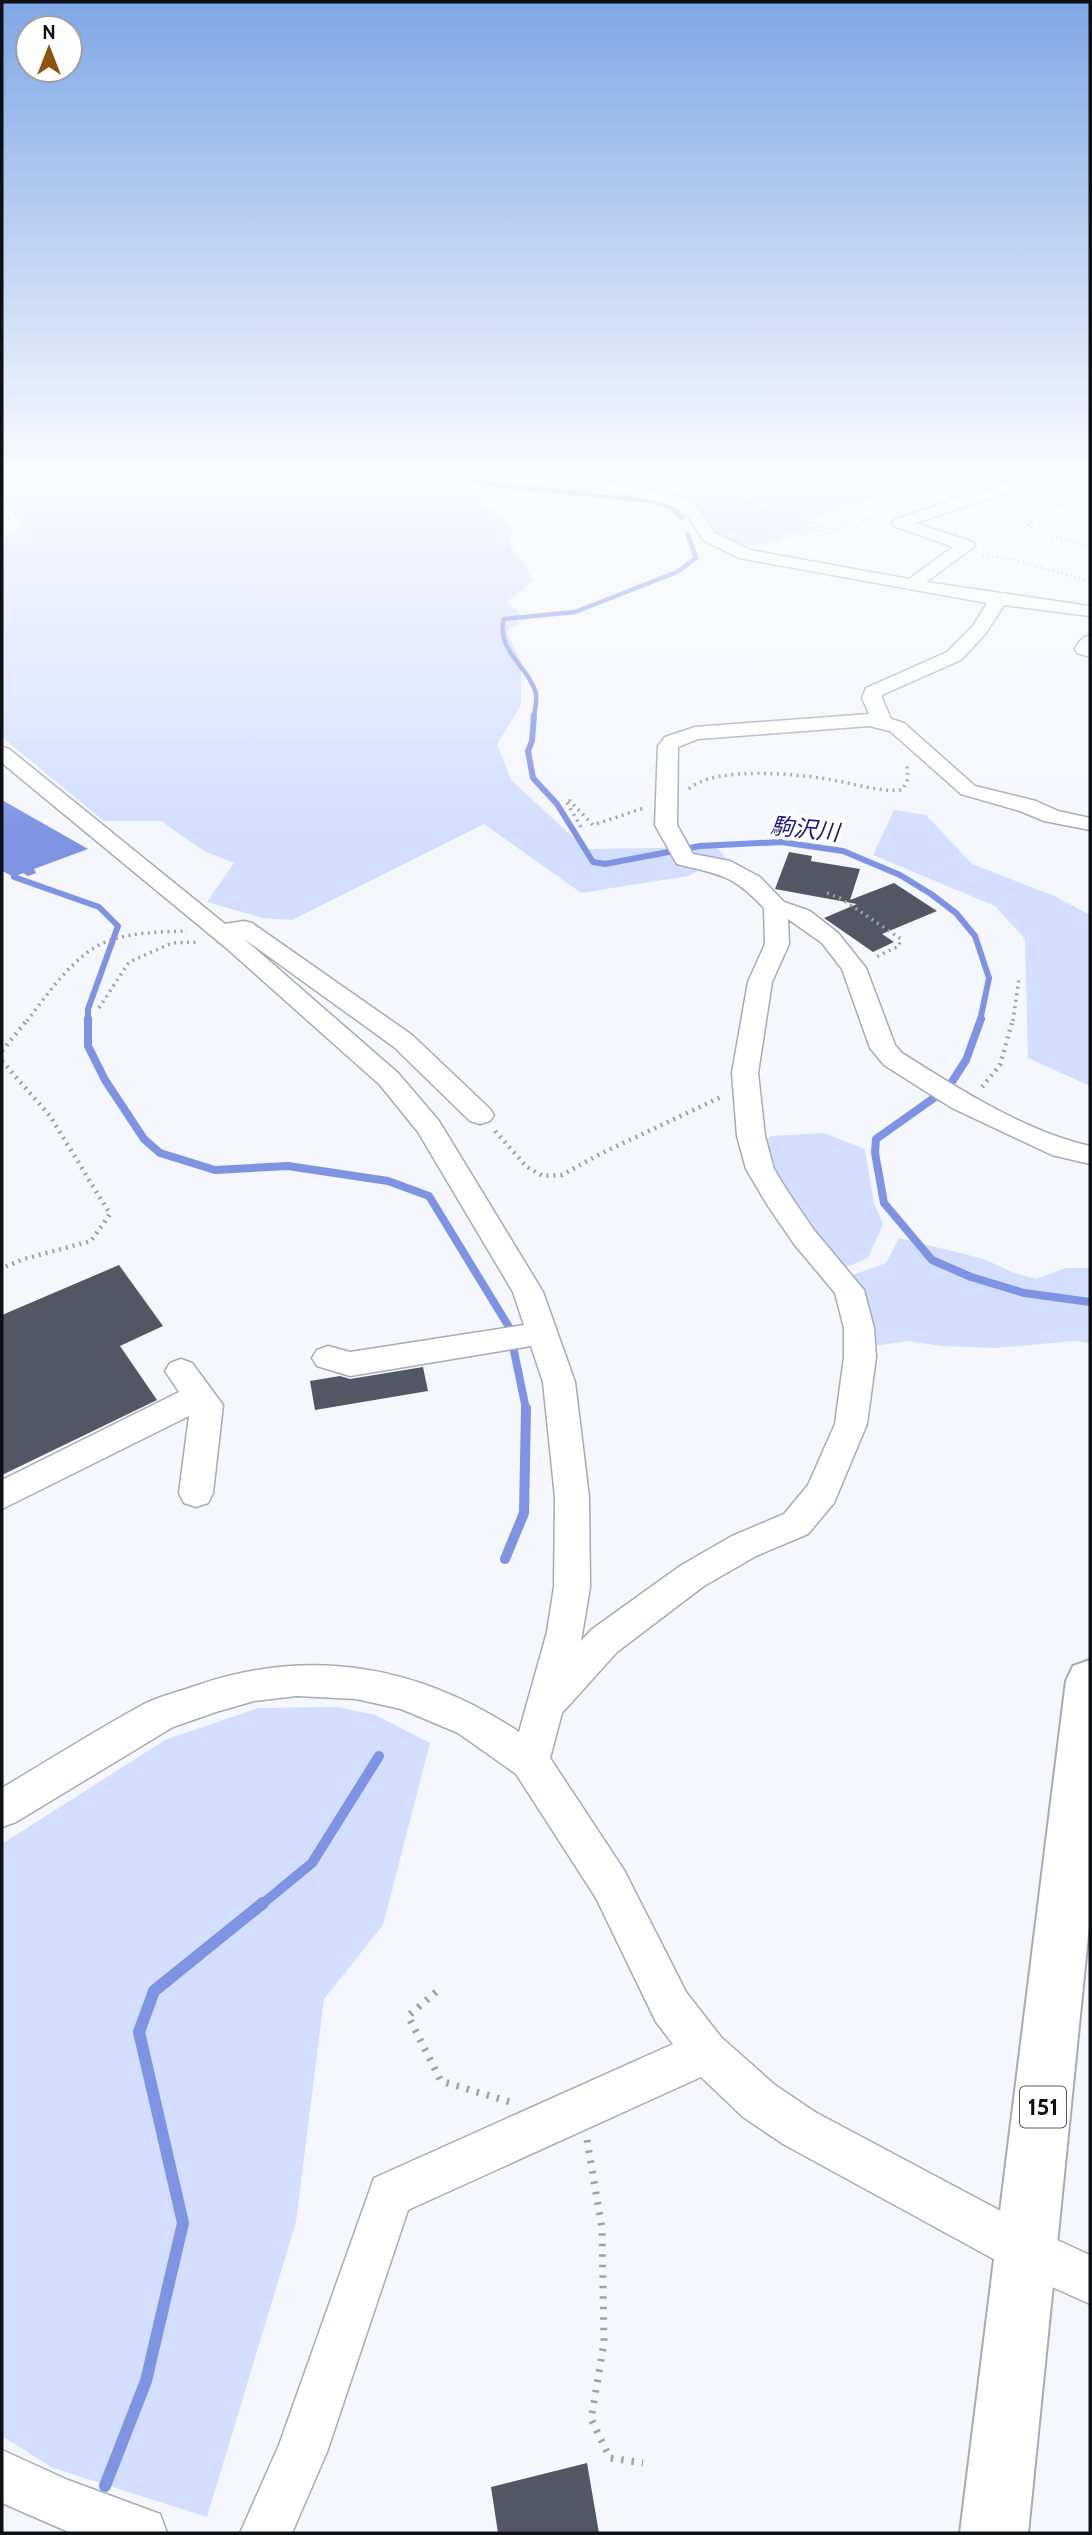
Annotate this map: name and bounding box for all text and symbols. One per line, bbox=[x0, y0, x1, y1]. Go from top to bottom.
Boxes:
north arrow bbox=[14, 14, 84, 84]
text: N bbox=[42, 21, 56, 44]
water label: 駒沢川 bbox=[769, 811, 844, 847]
road number: 151 bbox=[1020, 2086, 1066, 2128]

